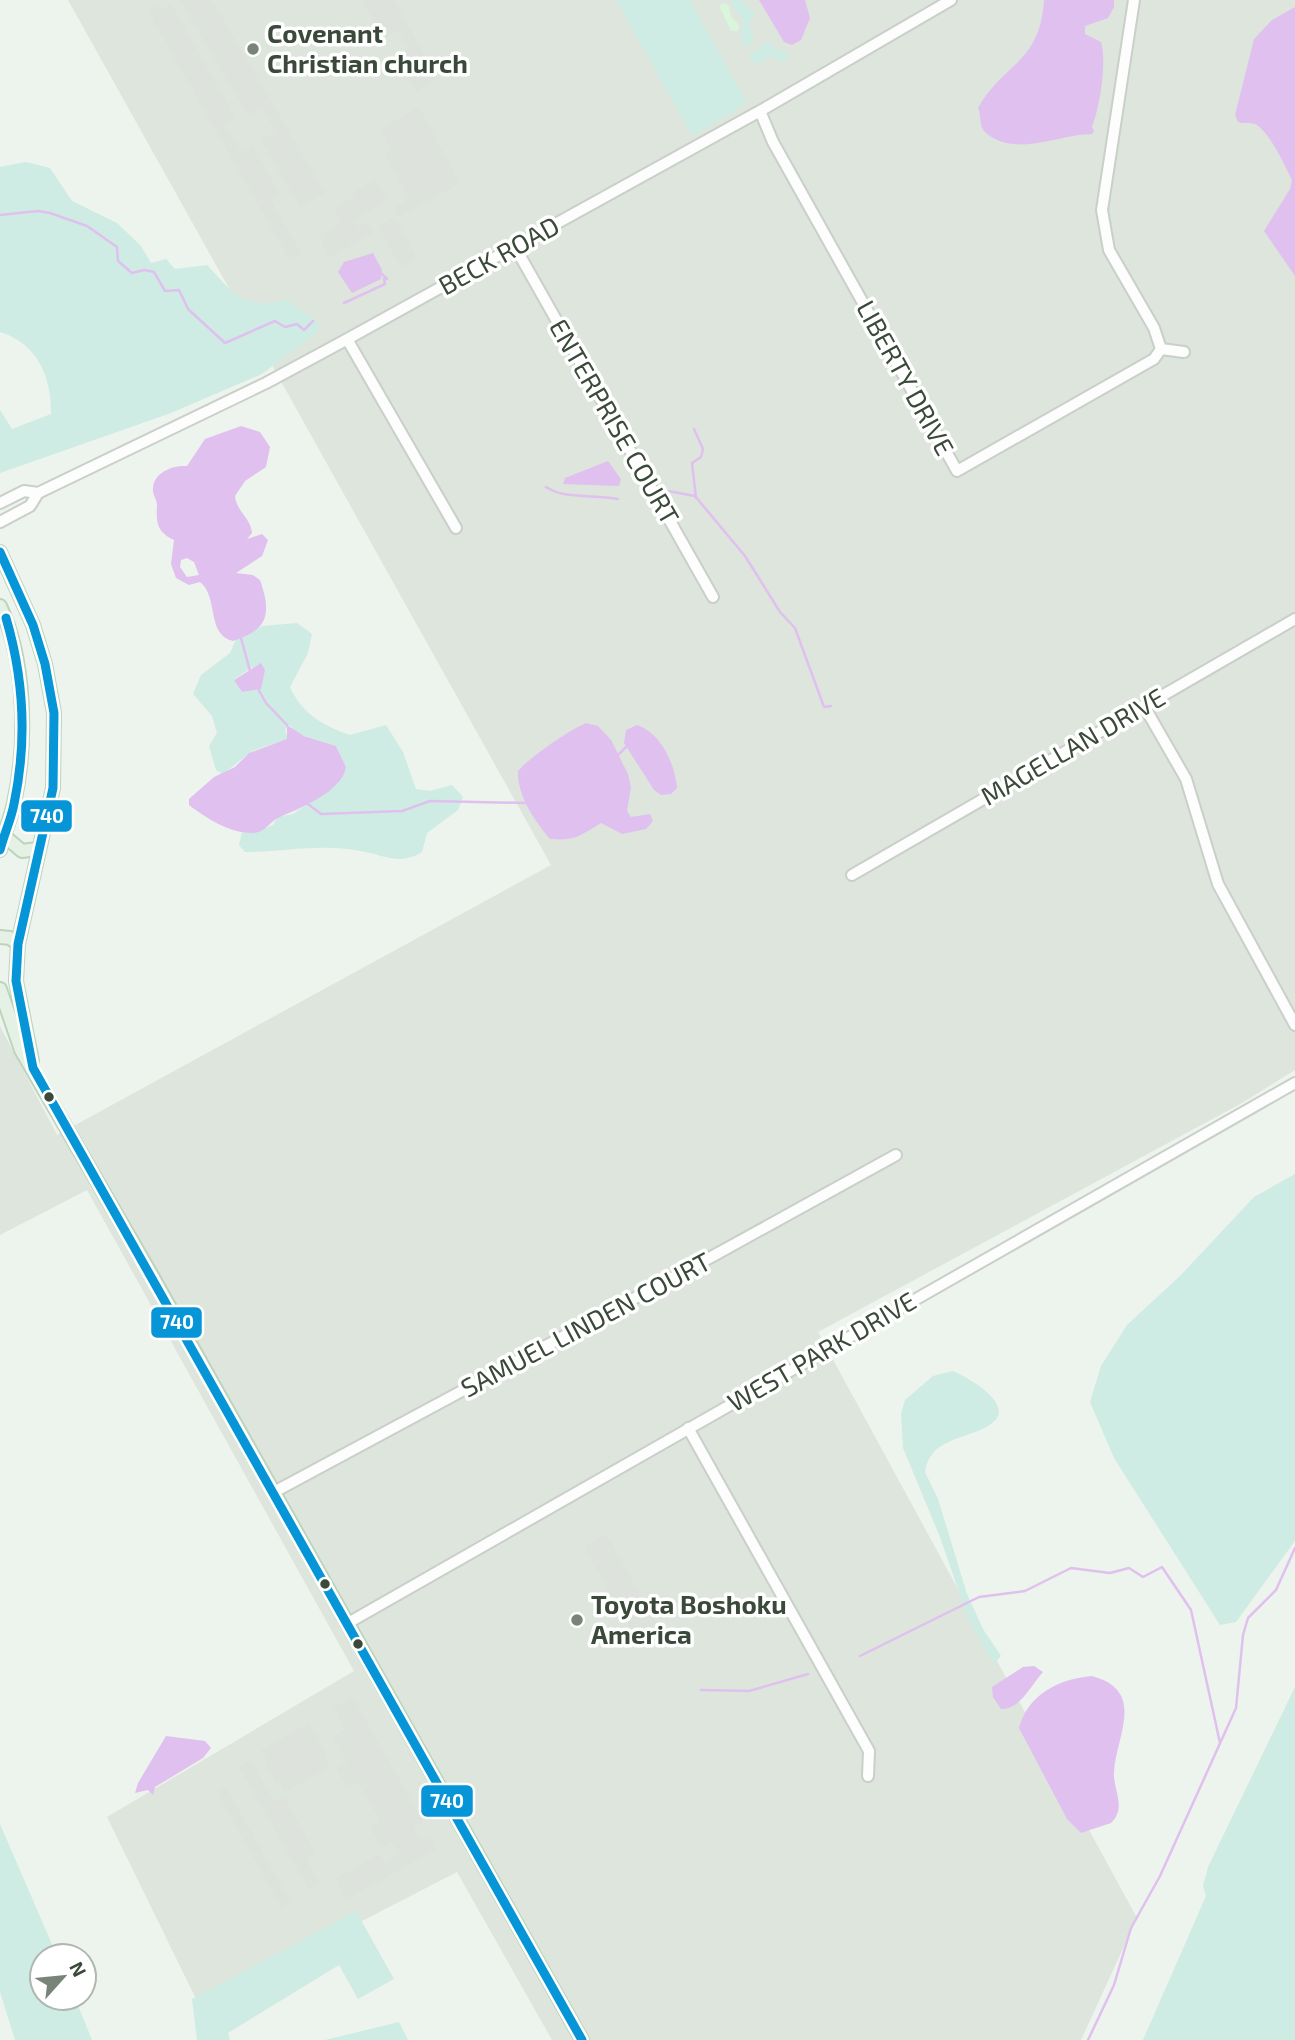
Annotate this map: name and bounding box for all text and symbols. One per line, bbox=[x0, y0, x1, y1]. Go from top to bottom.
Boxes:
place label: Covenant Christian church bbox=[267, 17, 468, 78]
marker: Covenant Christian church bbox=[245, 41, 261, 57]
street label: BECK ROAD bbox=[433, 209, 564, 300]
street label: LIBERTY DRIVE bbox=[851, 294, 962, 460]
street label: ENTERPRISE COURT bbox=[544, 313, 687, 529]
street label: MAGELLAN DRIVE bbox=[975, 680, 1170, 811]
line badge: 740 bbox=[20, 799, 73, 833]
text: 740 bbox=[30, 804, 64, 827]
unlabelled marker bbox=[42, 1090, 56, 1104]
street label: SAMUEL LINDEN COURT bbox=[455, 1245, 716, 1403]
street label: WEST PARK DRIVE bbox=[722, 1284, 921, 1417]
line badge: 740 bbox=[150, 1306, 203, 1339]
text: 740 bbox=[160, 1310, 194, 1333]
unlabelled marker bbox=[318, 1577, 332, 1591]
place label: Toyota Boshoku America bbox=[591, 1588, 787, 1649]
marker: Toyota Boshoku America bbox=[569, 1612, 585, 1628]
unlabelled marker bbox=[351, 1637, 365, 1651]
line badge: 740 bbox=[420, 1784, 474, 1818]
text: 740 bbox=[430, 1789, 464, 1812]
north arrow bbox=[28, 1942, 98, 2012]
text: N bbox=[65, 1958, 92, 1980]

